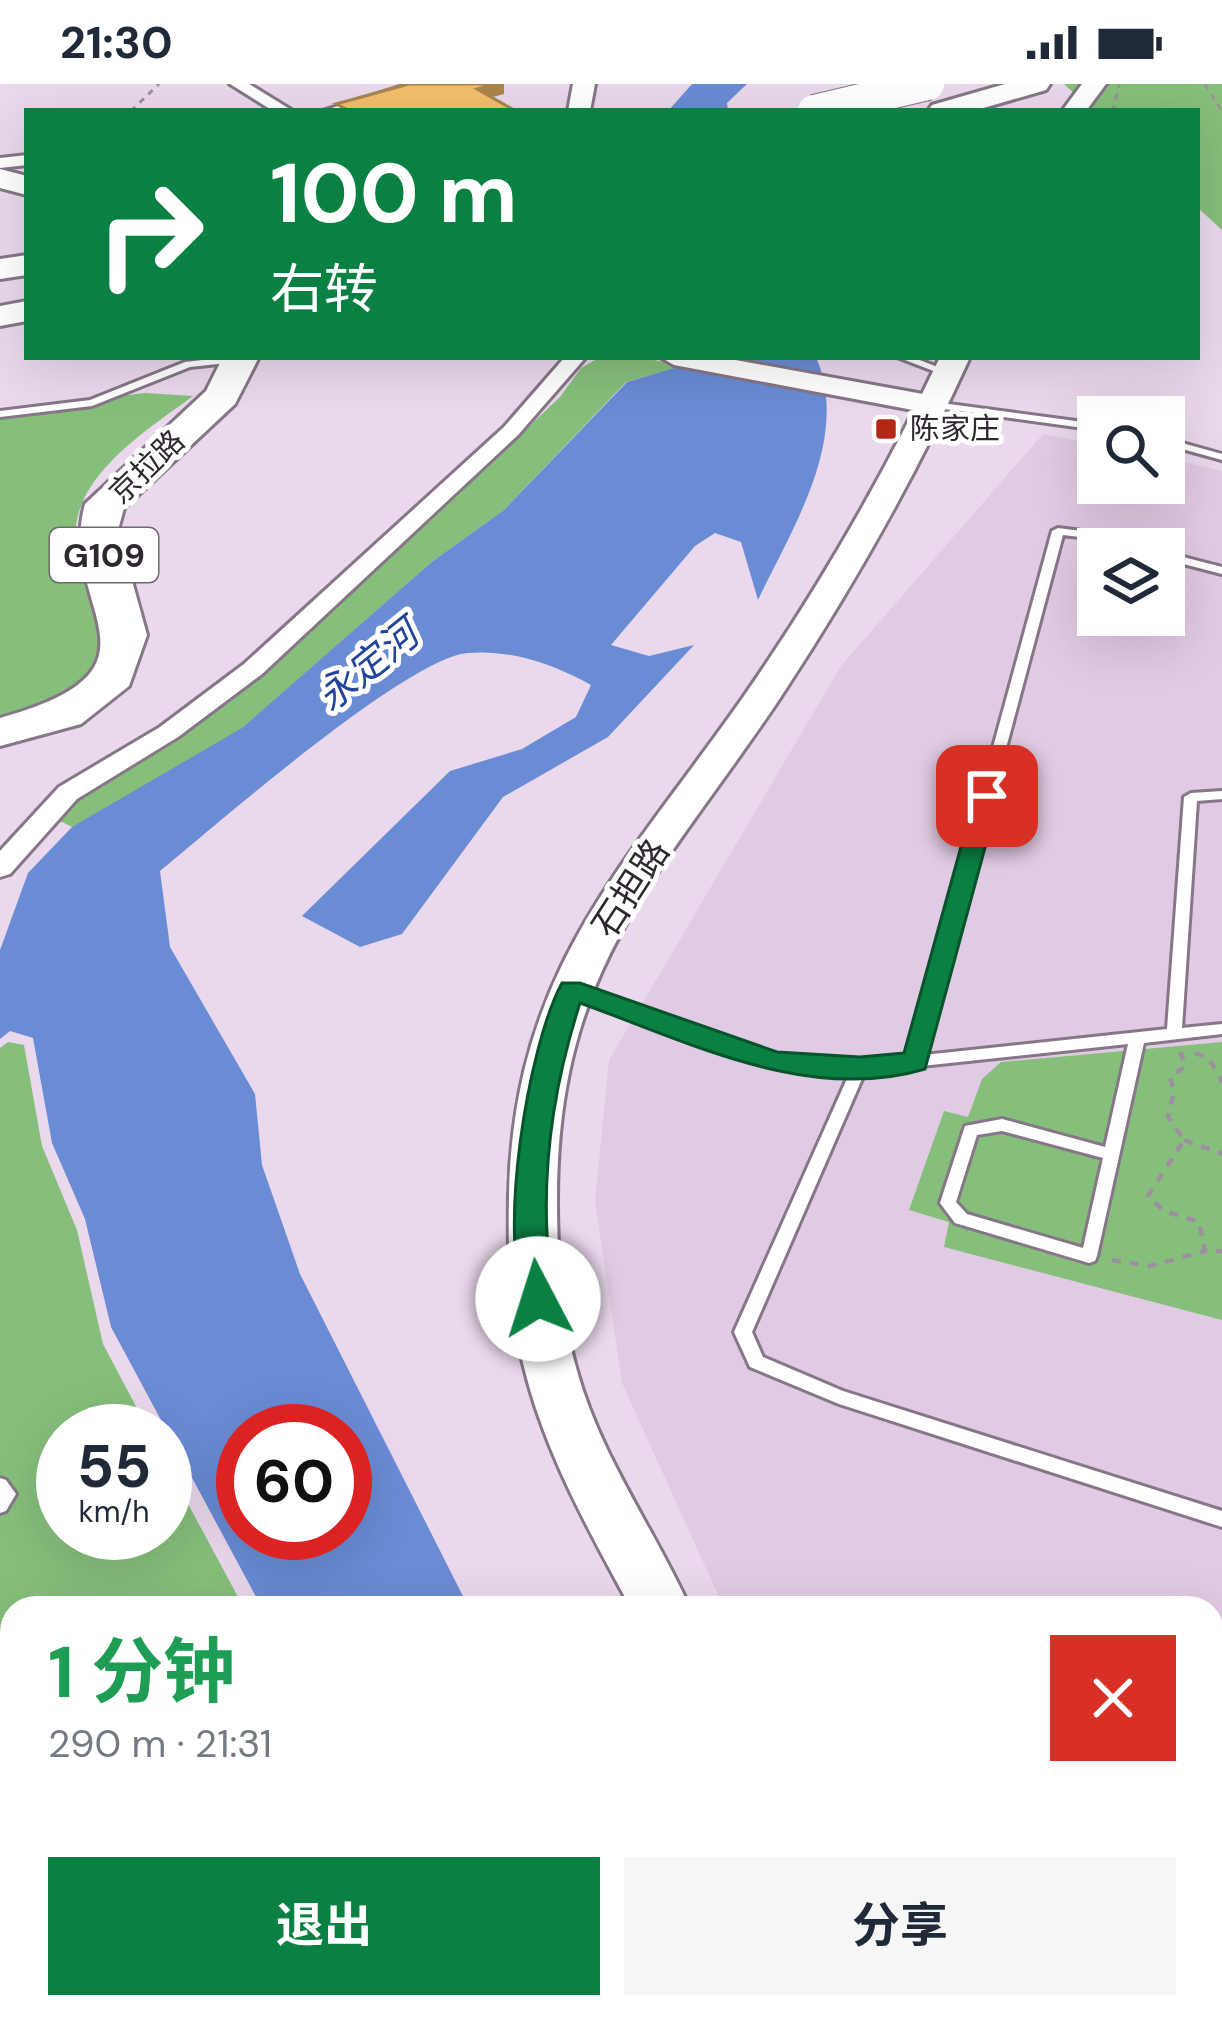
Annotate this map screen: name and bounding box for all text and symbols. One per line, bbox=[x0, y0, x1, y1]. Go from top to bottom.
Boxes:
text: 21:30 bbox=[60, 13, 173, 72]
text: 100 m bbox=[270, 139, 518, 248]
icon: right bbox=[72, 156, 228, 312]
text: 右转 bbox=[270, 254, 378, 325]
map controls bbox=[1077, 396, 1185, 636]
button: search bbox=[1077, 396, 1185, 504]
place label: 陈家庄 bbox=[910, 409, 1000, 448]
marker: 陈家庄 bbox=[873, 416, 899, 442]
street label: 京拉路 bbox=[101, 421, 193, 512]
road number: G109 bbox=[50, 528, 158, 582]
button: layers bbox=[1077, 528, 1185, 636]
water label: 永定河 bbox=[306, 604, 434, 722]
pin bbox=[936, 745, 1038, 847]
icon: arrive bbox=[954, 763, 1020, 829]
street label: 石担路 bbox=[581, 830, 680, 946]
position arrow bbox=[475, 1236, 601, 1362]
speed limit sign: 60 bbox=[216, 1404, 372, 1560]
text: 55 bbox=[77, 1427, 151, 1506]
text: km/h bbox=[79, 1492, 149, 1531]
text: 1 分钟 bbox=[48, 1626, 235, 1719]
button: close bbox=[1050, 1635, 1176, 1761]
text: 290 m · 21:31 bbox=[48, 1718, 272, 1769]
button: 退出 bbox=[48, 1857, 600, 1995]
button: 分享 bbox=[624, 1857, 1176, 1995]

